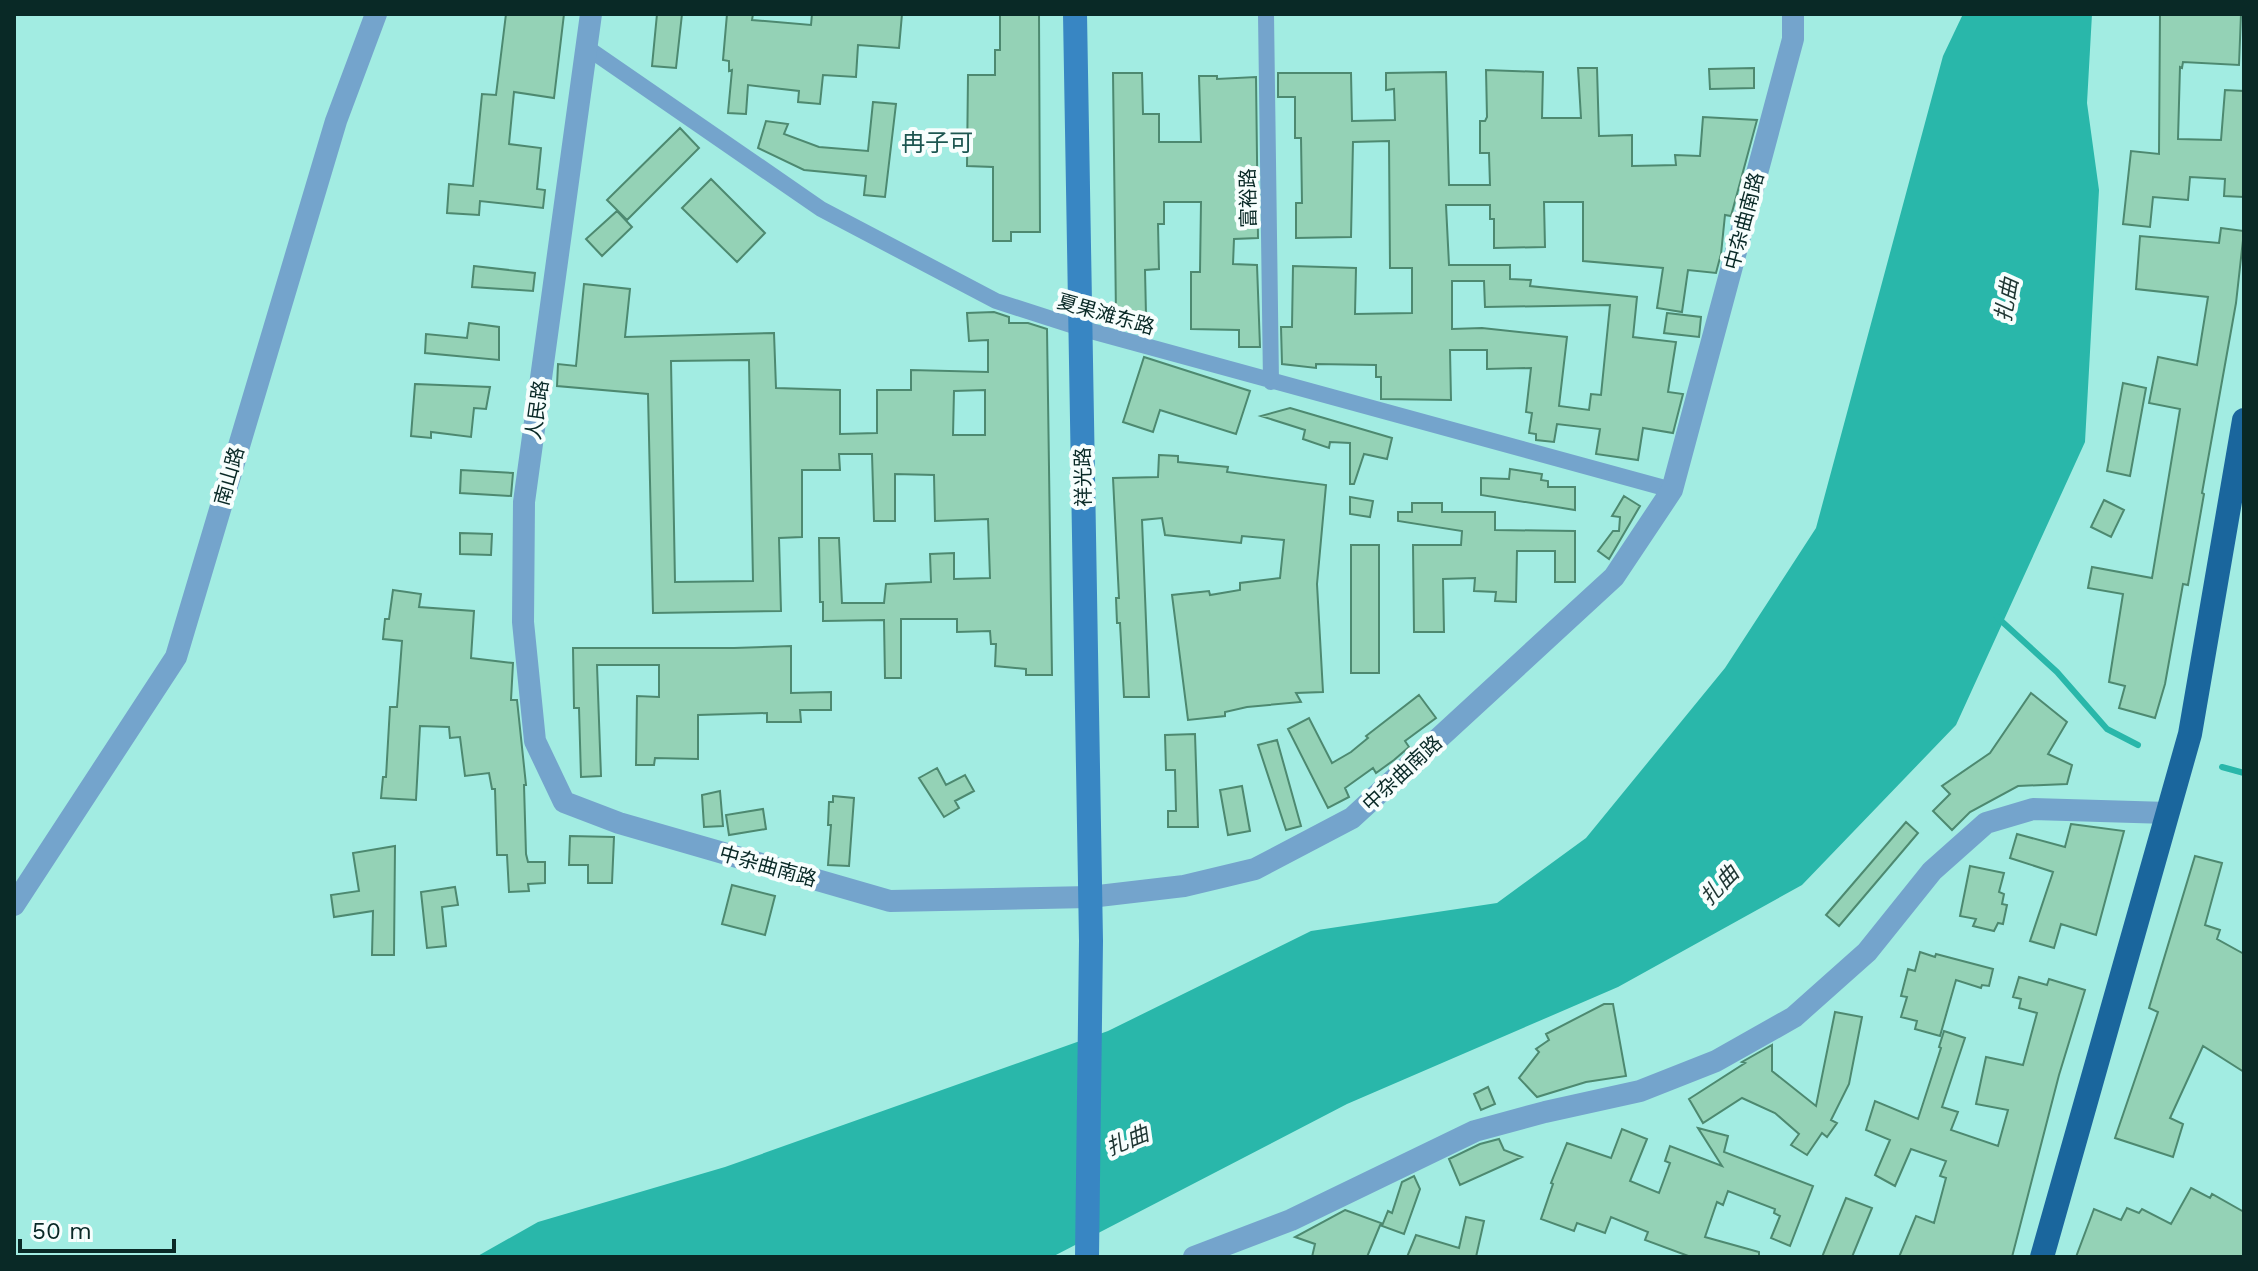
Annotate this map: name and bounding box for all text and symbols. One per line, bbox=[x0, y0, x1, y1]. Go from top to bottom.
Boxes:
district label: 冉子可 bbox=[901, 129, 973, 157]
street label: 富裕路 bbox=[1235, 168, 1261, 228]
street label: 中杂曲南路 bbox=[1719, 170, 1769, 272]
water label: 扎曲 bbox=[1990, 274, 2023, 324]
street label: 夏果滩东路 bbox=[1055, 289, 1157, 339]
street label: 人民路 bbox=[521, 379, 553, 441]
street label: 南山路 bbox=[209, 444, 249, 508]
street label: 祥光路 bbox=[1070, 447, 1096, 507]
street label: 中杂曲南路 bbox=[1357, 730, 1447, 816]
street label: 中杂曲南路 bbox=[717, 841, 819, 891]
water label: 扎曲 bbox=[1695, 859, 1745, 910]
water label: 扎曲 bbox=[1102, 1120, 1154, 1160]
scale bar bbox=[20, 1203, 174, 1253]
text: 50 m bbox=[32, 1217, 92, 1245]

